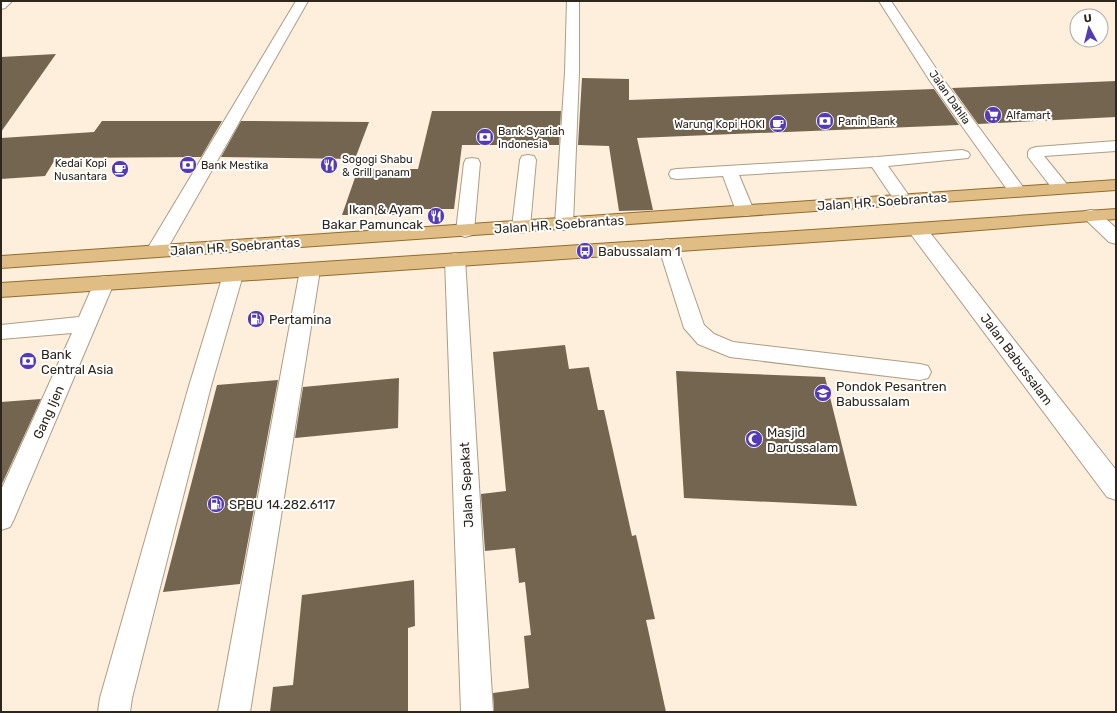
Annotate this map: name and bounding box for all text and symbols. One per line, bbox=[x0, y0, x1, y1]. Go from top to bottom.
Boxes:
north arrow bbox=[1069, 8, 1109, 48]
text: U bbox=[1083, 12, 1093, 26]
street label: Jalan Dahlia bbox=[926, 68, 973, 127]
supermarket icon: Alfamart bbox=[983, 105, 1003, 125]
place label: Alfamart bbox=[1006, 109, 1051, 122]
bank icon: Panin Bank bbox=[815, 111, 835, 131]
cafe icon: Warung Kopi HOKI bbox=[768, 114, 788, 134]
place label: Panin Bank bbox=[838, 115, 896, 128]
place label: Warung Kopi HOKI bbox=[674, 118, 765, 131]
place label: Bank Syariah Indonesia bbox=[498, 125, 565, 151]
bank icon: Bank Syariah Indonesia bbox=[475, 127, 495, 147]
place label: Sogogi Shabu & Grill panam bbox=[342, 153, 413, 179]
bank icon: Bank Mestika bbox=[178, 155, 198, 175]
restaurant icon: Sogogi Shabu & Grill panam bbox=[319, 155, 339, 175]
place label: Kedai Kopi Nusantara bbox=[54, 157, 107, 183]
cafe icon: Kedai Kopi Nusantara bbox=[110, 159, 130, 179]
place label: Bank Mestika bbox=[201, 159, 268, 172]
street label: Jalan HR. Soebrantas bbox=[817, 189, 948, 214]
place label: Ikan & Ayam Bakar Pamuncak bbox=[322, 202, 423, 232]
restaurant icon: Ikan & Ayam Bakar Pamuncak bbox=[426, 206, 446, 226]
street label: Jalan HR. Soebrantas bbox=[494, 212, 625, 237]
street label: Jalan HR. Soebrantas bbox=[170, 234, 301, 259]
bus stop icon: Babussalam 1 bbox=[575, 241, 595, 261]
place label: Babussalam 1 bbox=[598, 244, 681, 259]
fuel station icon: Pertamina bbox=[246, 309, 266, 329]
street label: Jalan Babussalam bbox=[977, 311, 1056, 408]
place label: Pertamina bbox=[269, 312, 332, 327]
place label: Bank Central Asia bbox=[41, 347, 113, 377]
bank icon: Bank Central Asia bbox=[18, 351, 38, 371]
place label: Pondok Pesantren Babussalam bbox=[836, 379, 947, 409]
street label: Gang Ijen bbox=[30, 383, 68, 442]
school or university icon: Pondok Pesantren Babussalam bbox=[813, 383, 833, 403]
place label: Masjid Darussalam bbox=[767, 425, 838, 455]
mosque icon: Masjid Darussalam bbox=[744, 429, 764, 449]
street label: Jalan Sepakat bbox=[457, 442, 476, 528]
fuel station icon: SPBU 14.282.6117 bbox=[206, 494, 226, 514]
place label: SPBU 14.282.6117 bbox=[229, 497, 335, 512]

